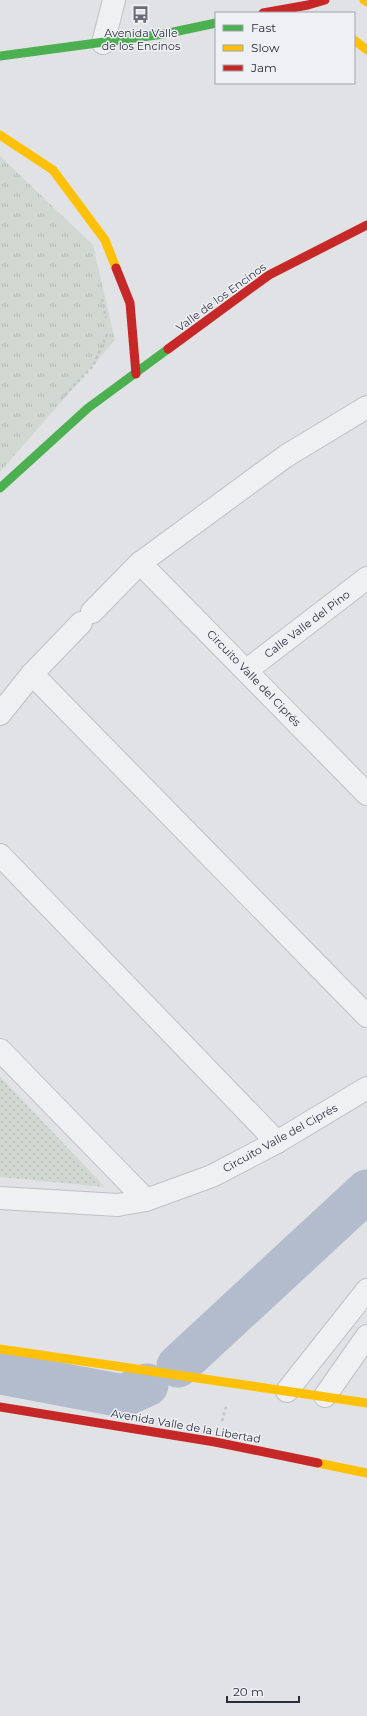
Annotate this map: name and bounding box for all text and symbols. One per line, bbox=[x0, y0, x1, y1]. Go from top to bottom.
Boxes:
bus stop icon: Avenida Valle de los Encinos bbox=[131, 5, 151, 25]
legend bbox=[215, 12, 355, 84]
text: Fast bbox=[251, 20, 276, 35]
place label: Avenida Valle de los Encinos bbox=[102, 26, 181, 53]
text: Slow bbox=[251, 40, 280, 55]
text: Jam bbox=[250, 60, 277, 75]
street label: Valle de los Encinos bbox=[173, 259, 269, 334]
street label: Calle Valle del Pino bbox=[261, 587, 353, 661]
street label: Circuito Valle del Ciprés bbox=[204, 627, 304, 730]
street label: Circuito Valle del Ciprés bbox=[220, 1100, 340, 1175]
street label: Avenida Valle de la Libertad bbox=[110, 1406, 262, 1446]
scale bar bbox=[227, 1678, 299, 1704]
text: 20 m bbox=[233, 1684, 264, 1699]

